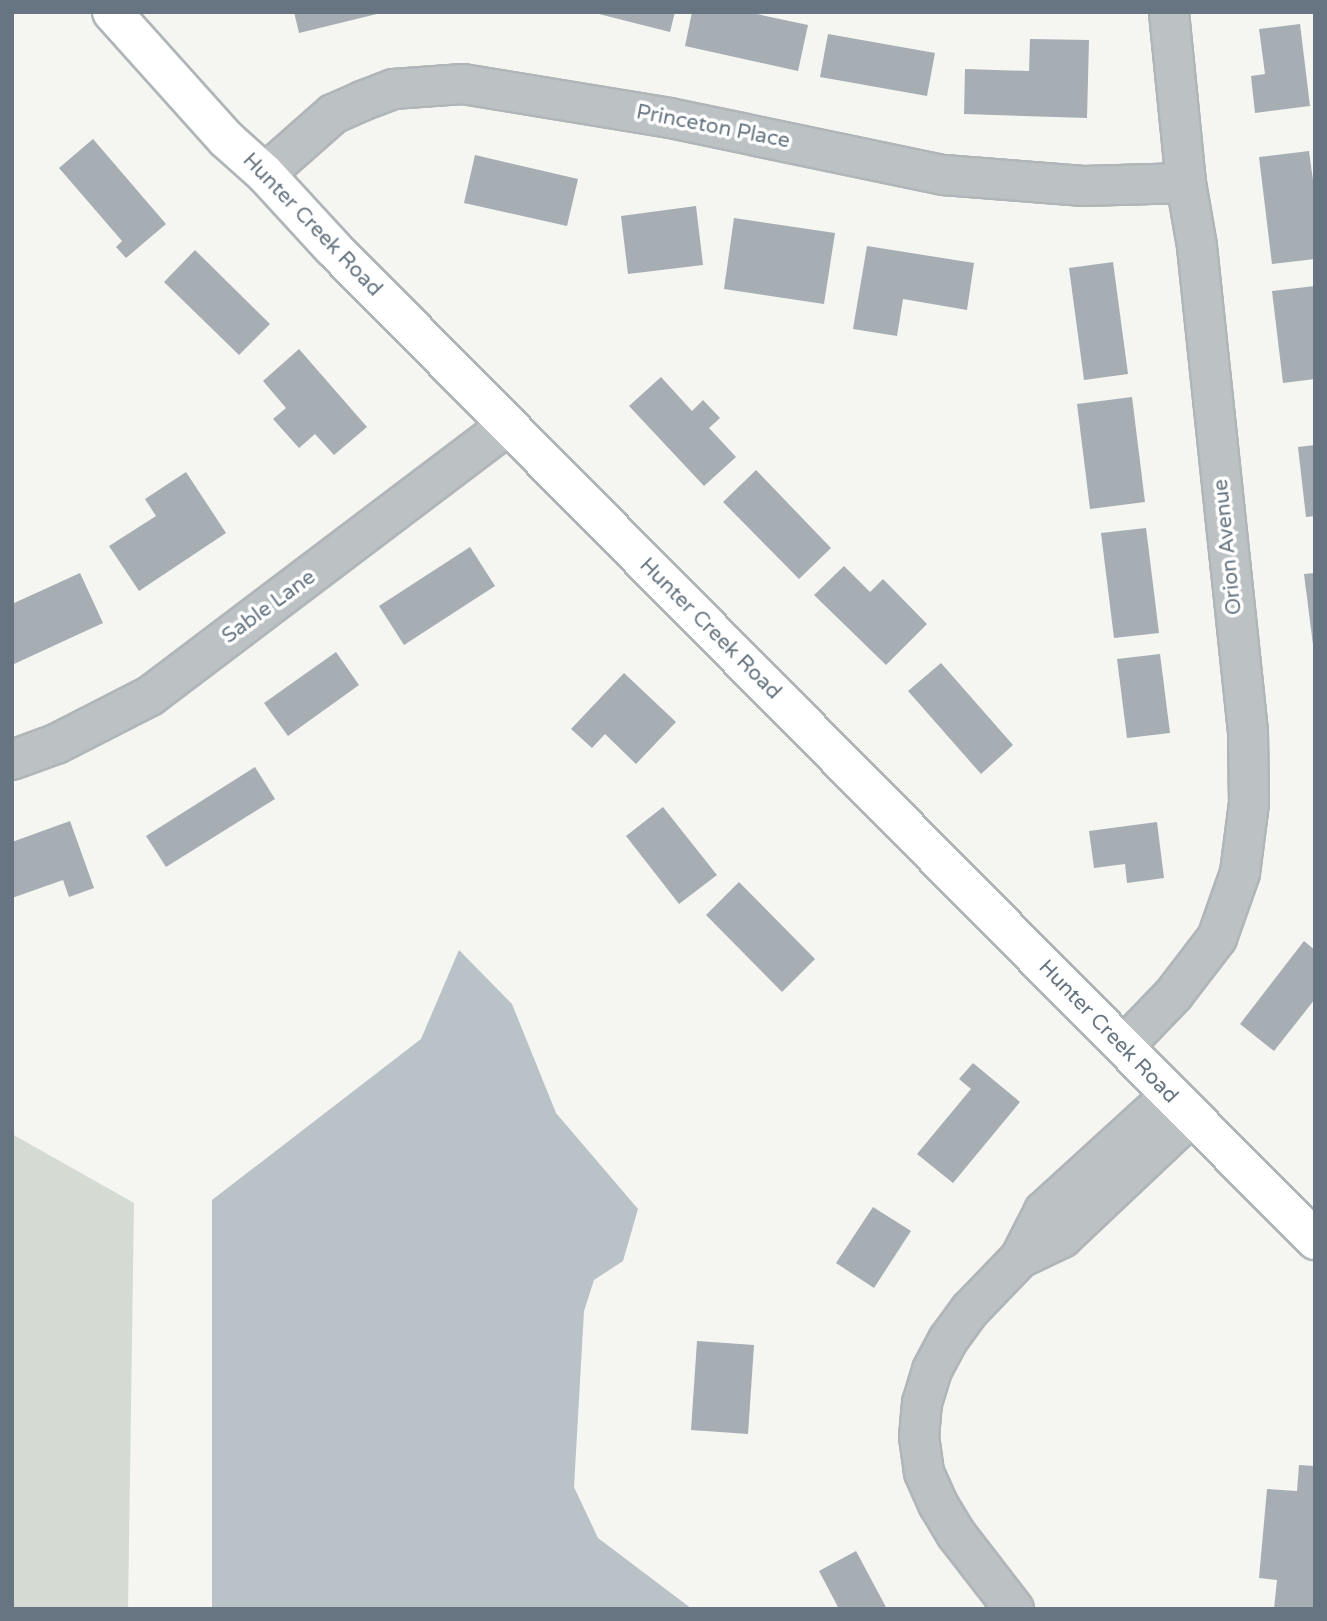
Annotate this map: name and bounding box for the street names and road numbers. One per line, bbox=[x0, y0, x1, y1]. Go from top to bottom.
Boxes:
street label: Princeton Place bbox=[634, 100, 792, 154]
street label: Hunter Creek Road bbox=[237, 148, 387, 302]
street label: Orion Avenue bbox=[1208, 478, 1248, 616]
street label: Hunter Creek Road bbox=[634, 553, 786, 705]
street label: Sable Lane bbox=[217, 565, 321, 649]
street label: Hunter Creek Road bbox=[1033, 955, 1183, 1109]

